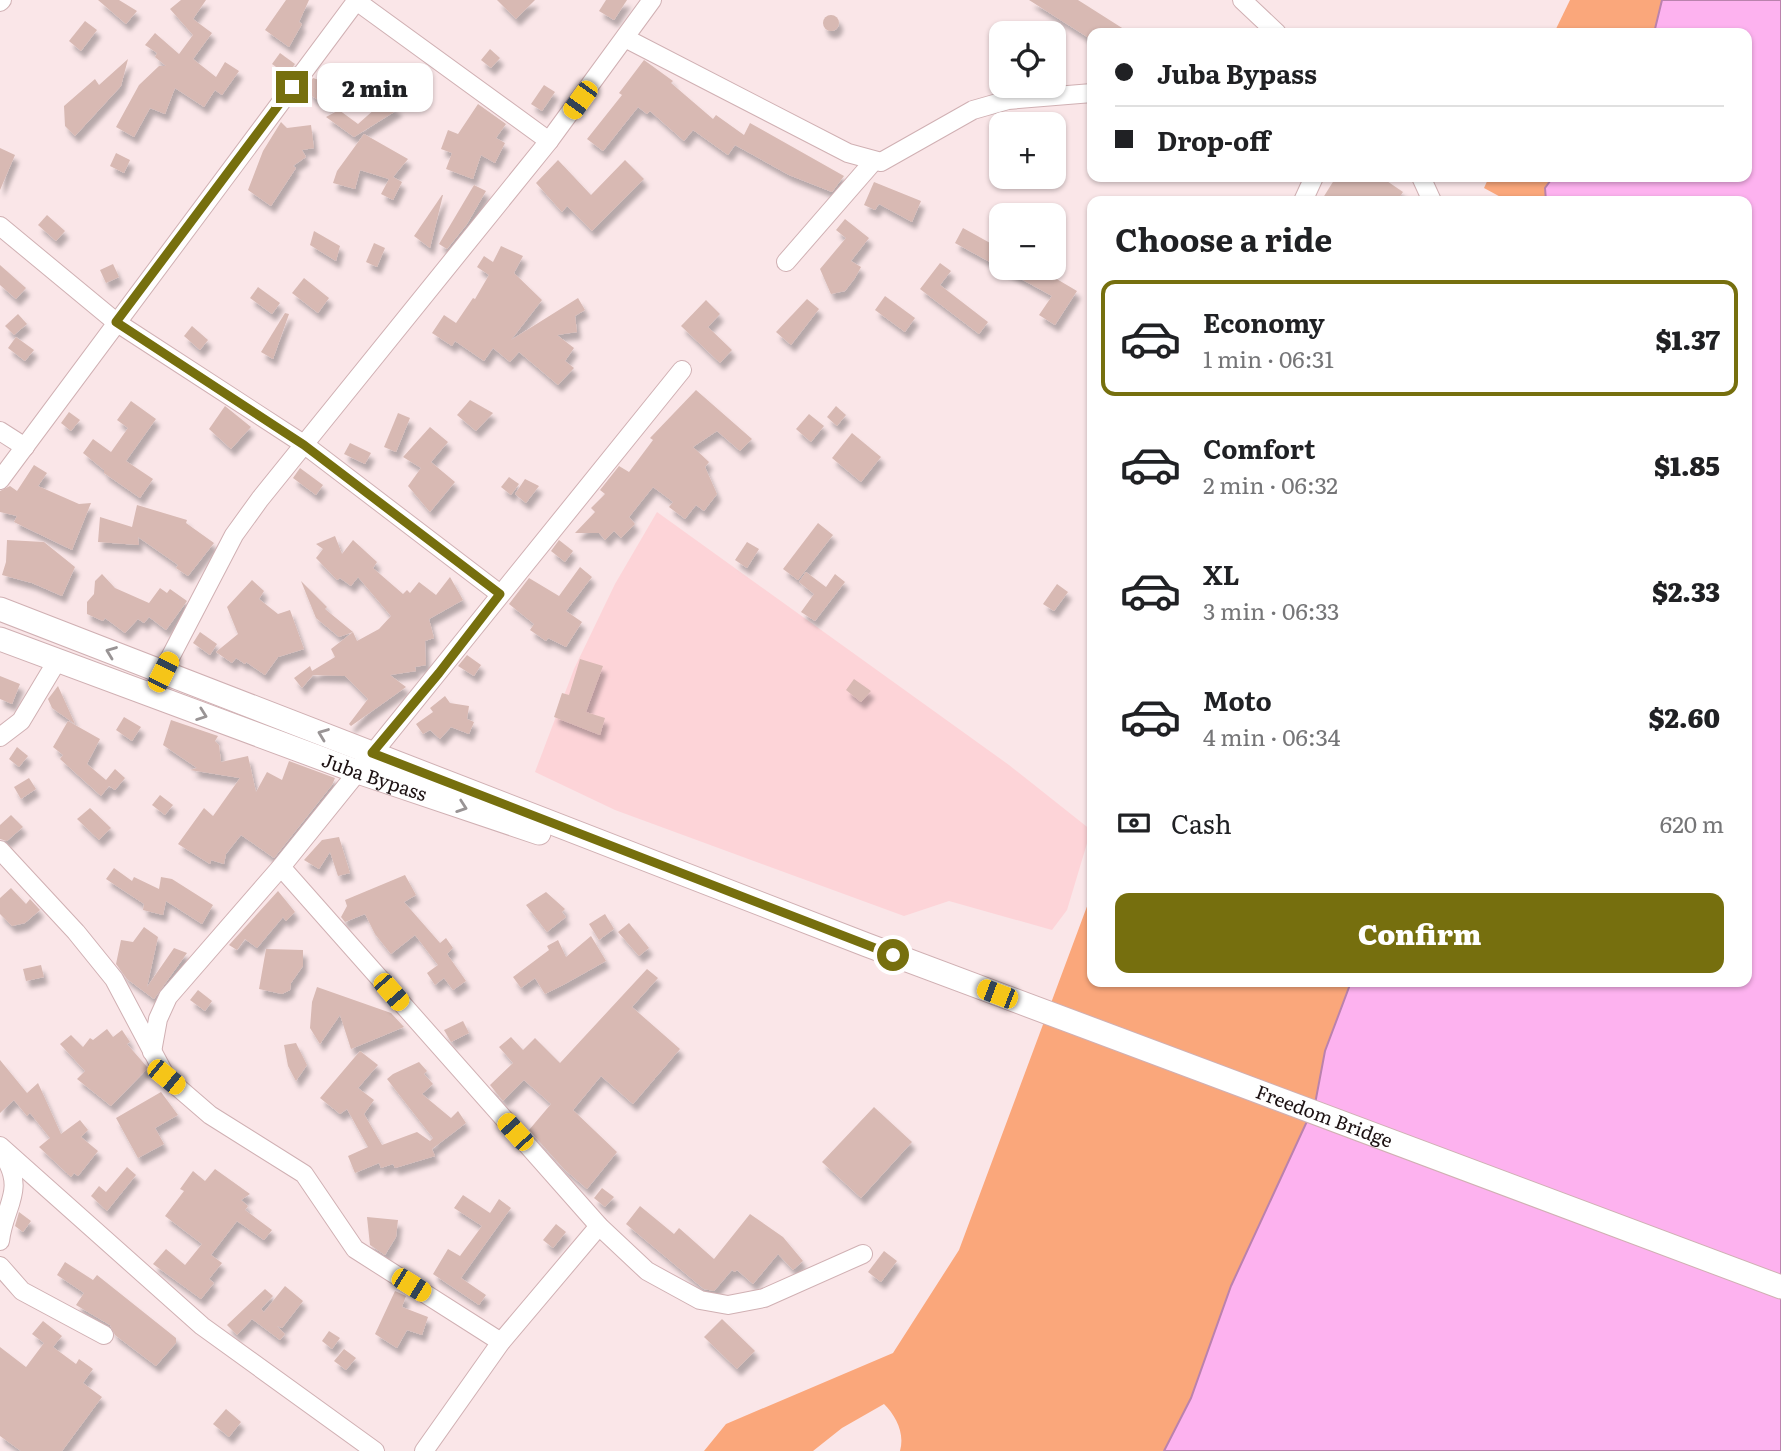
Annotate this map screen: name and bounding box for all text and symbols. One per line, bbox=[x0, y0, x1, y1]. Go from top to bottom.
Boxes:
map controls bbox=[989, 21, 1066, 280]
button: locate bbox=[989, 21, 1066, 98]
text: Juba Bypass bbox=[1157, 53, 1317, 92]
callout: 2 min bbox=[316, 62, 432, 112]
text: 2 min bbox=[342, 70, 408, 104]
route end bbox=[276, 71, 308, 103]
car bbox=[560, 77, 601, 123]
button: + bbox=[989, 112, 1066, 189]
text: Drop-off bbox=[1157, 120, 1270, 159]
button: − bbox=[989, 203, 1066, 280]
text: Choose a ride bbox=[1115, 214, 1332, 262]
text: Economy bbox=[1203, 302, 1325, 341]
icon: car bbox=[1119, 307, 1182, 370]
text: $1.37 bbox=[1656, 319, 1720, 358]
text: 1 min · 06:31 bbox=[1203, 341, 1334, 375]
text: Comfort bbox=[1203, 428, 1315, 467]
icon: car bbox=[1119, 433, 1182, 496]
text: $1.85 bbox=[1654, 445, 1720, 484]
text: 2 min · 06:32 bbox=[1203, 467, 1338, 501]
text: XL bbox=[1203, 554, 1240, 593]
icon: car bbox=[1119, 559, 1182, 622]
text: $2.33 bbox=[1652, 571, 1720, 610]
text: 3 min · 06:33 bbox=[1203, 593, 1339, 627]
one-way arrow bbox=[106, 646, 118, 660]
car bbox=[145, 649, 182, 695]
text: Moto bbox=[1203, 680, 1272, 719]
icon: car bbox=[1119, 685, 1182, 748]
text: $2.60 bbox=[1649, 697, 1720, 736]
one-way arrow bbox=[195, 706, 207, 720]
text: 4 min · 06:34 bbox=[1203, 719, 1340, 753]
one-way arrow bbox=[318, 728, 330, 742]
street label: Juba Bypass bbox=[318, 745, 431, 807]
one-way arrow bbox=[455, 799, 468, 813]
text: Cash bbox=[1171, 803, 1232, 842]
icon: cash bbox=[1115, 804, 1153, 842]
text: 620 m bbox=[1660, 806, 1724, 840]
button: Confirm bbox=[1115, 893, 1724, 973]
route start bbox=[877, 939, 909, 971]
car bbox=[370, 969, 413, 1015]
car bbox=[974, 977, 1021, 1011]
car bbox=[144, 1056, 189, 1098]
street label: Freedom Bridge bbox=[1252, 1077, 1397, 1154]
car bbox=[494, 1109, 537, 1155]
car bbox=[388, 1265, 435, 1305]

